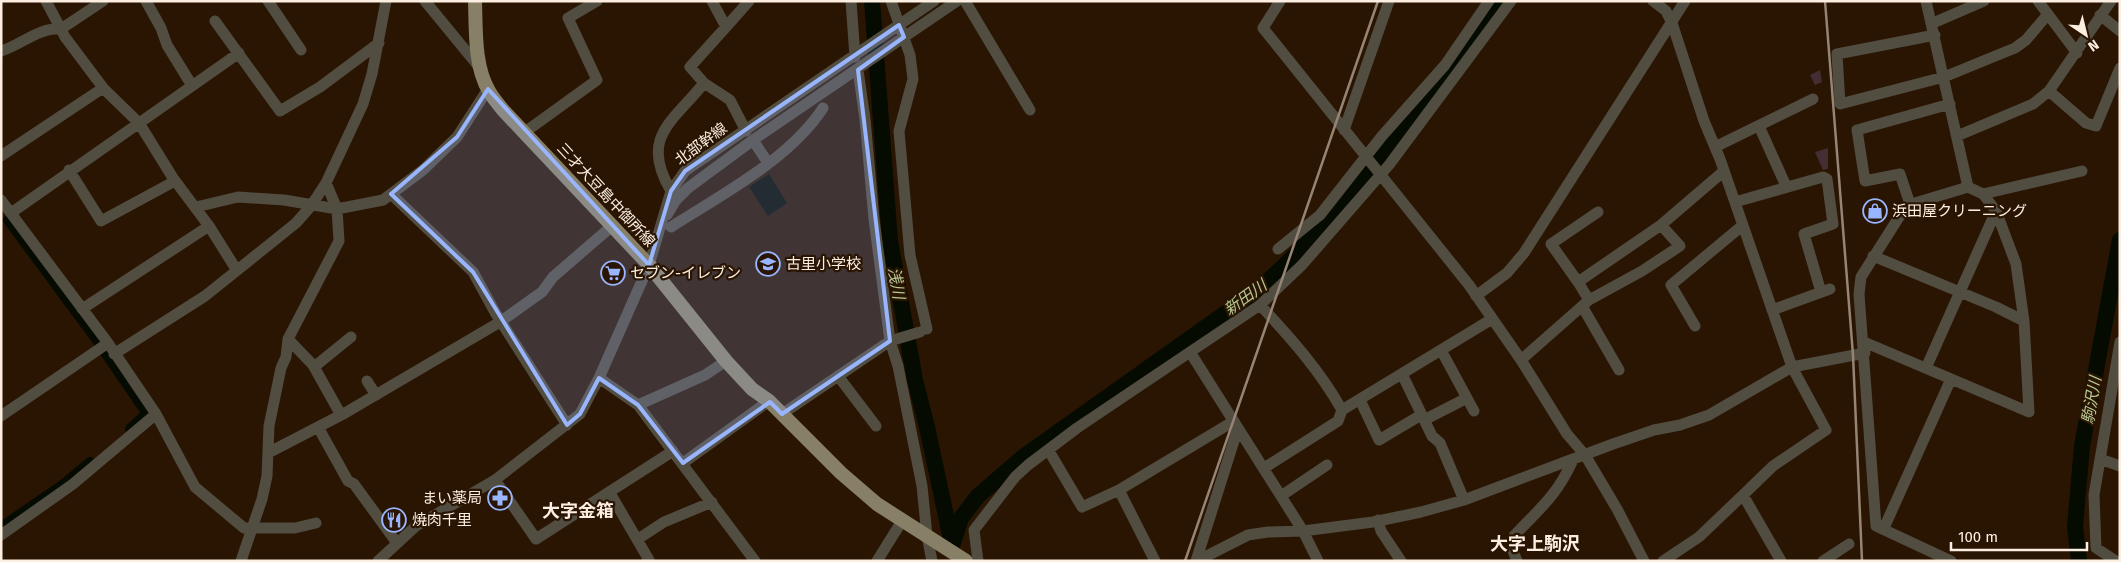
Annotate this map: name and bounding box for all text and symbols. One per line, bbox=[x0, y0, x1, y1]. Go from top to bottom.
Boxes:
north arrow bbox=[2061, 10, 2111, 60]
text: N bbox=[2084, 36, 2102, 55]
street label: 北部幹線 bbox=[671, 119, 731, 169]
street label: 三才大豆島中御所線 bbox=[553, 139, 659, 251]
shop icon: 浜田屋クリーニング bbox=[1862, 198, 1888, 224]
place label: 浜田屋クリーニング bbox=[1892, 202, 2027, 220]
school or university icon: 古里小学校 bbox=[755, 251, 781, 277]
place label: 古里小学校 bbox=[786, 255, 861, 273]
supermarket icon: セブン-イレブン bbox=[600, 260, 626, 286]
place label: セブン-イレブン bbox=[630, 264, 741, 282]
water label: 浅川 bbox=[884, 266, 909, 302]
water label: 新田川 bbox=[1220, 274, 1272, 319]
water label: 駒沢川 bbox=[2078, 373, 2105, 425]
pharmacy icon: まい薬局 bbox=[487, 485, 513, 511]
place label: まい薬局 bbox=[422, 489, 482, 507]
district label: 大字金箱 bbox=[542, 500, 614, 522]
restaurant icon: 焼肉千里 bbox=[381, 507, 407, 533]
place label: 焼肉千里 bbox=[412, 511, 472, 529]
scale bar bbox=[1951, 520, 2087, 552]
text: 100 m bbox=[1958, 528, 1998, 546]
district label: 大字上駒沢 bbox=[1490, 533, 1580, 555]

